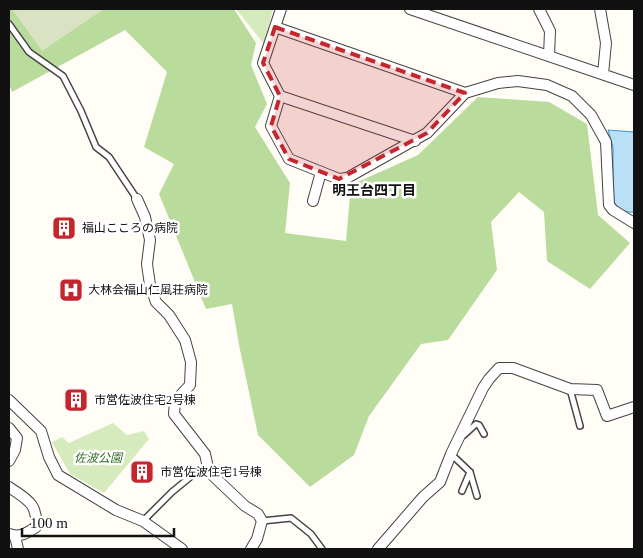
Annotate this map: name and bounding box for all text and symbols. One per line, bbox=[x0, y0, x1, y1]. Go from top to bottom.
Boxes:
district label: 明王台四丁目 bbox=[332, 183, 416, 198]
building icon: 福山こころの病院 bbox=[51, 215, 77, 241]
place label: 福山こころの病院 bbox=[82, 221, 178, 235]
hospital icon: 大林会福山仁風荘病院 bbox=[58, 277, 84, 303]
place label: 大林会福山仁風荘病院 bbox=[88, 283, 208, 297]
building icon: 市営佐波住宅2号棟 bbox=[63, 387, 89, 413]
place label: 市営佐波住宅2号棟 bbox=[94, 393, 196, 407]
park label: 佐波公園 bbox=[74, 451, 124, 465]
building icon: 市営佐波住宅1号棟 bbox=[129, 459, 155, 485]
place label: 市営佐波住宅1号棟 bbox=[160, 465, 262, 479]
scale bar bbox=[22, 506, 175, 538]
text: 100 m bbox=[30, 515, 68, 531]

